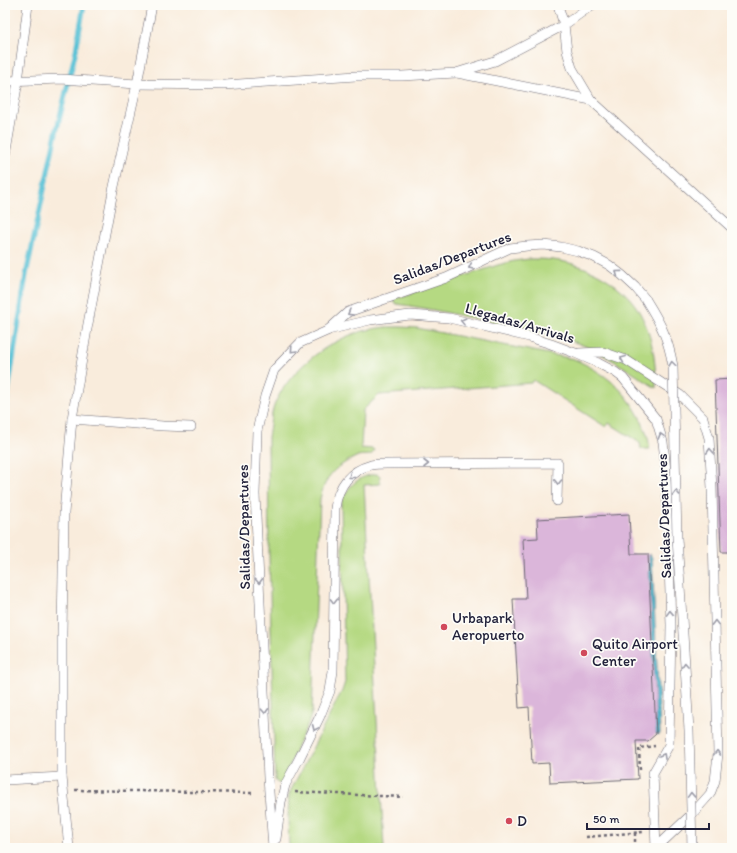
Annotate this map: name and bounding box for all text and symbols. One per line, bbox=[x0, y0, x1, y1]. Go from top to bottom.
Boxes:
street label: Salidas/Departures bbox=[390, 227, 514, 289]
one-way arrow bbox=[467, 262, 475, 270]
one-way arrow bbox=[616, 271, 623, 278]
street label: Llegadas/Arrivals bbox=[463, 299, 577, 347]
one-way arrow bbox=[347, 308, 354, 315]
one-way arrow bbox=[459, 317, 466, 326]
one-way arrow bbox=[291, 345, 298, 353]
one-way arrow bbox=[620, 356, 627, 364]
one-way arrow bbox=[668, 360, 677, 367]
one-way arrow bbox=[657, 433, 666, 440]
one-way arrow bbox=[706, 448, 714, 454]
street label: Salidas/Departures bbox=[653, 453, 675, 579]
one-way arrow bbox=[423, 460, 429, 468]
street label: Salidas/Departures bbox=[234, 464, 254, 590]
one-way arrow bbox=[349, 471, 356, 478]
one-way arrow bbox=[554, 479, 562, 485]
one-way arrow bbox=[672, 490, 680, 496]
one-way arrow bbox=[254, 578, 263, 584]
one-way arrow bbox=[330, 598, 338, 604]
place label: Urbapark Aeropuerto bbox=[452, 609, 524, 644]
one-way arrow bbox=[666, 610, 674, 616]
one-way arrow bbox=[711, 620, 719, 626]
marker: Urbapark Aeropuerto bbox=[439, 622, 449, 632]
place label: Quito Airport Center bbox=[592, 635, 678, 670]
marker: Quito Airport Center bbox=[579, 648, 589, 658]
one-way arrow bbox=[680, 662, 689, 668]
one-way arrow bbox=[260, 708, 269, 714]
one-way arrow bbox=[312, 723, 320, 731]
one-way arrow bbox=[713, 750, 722, 756]
one-way arrow bbox=[658, 752, 665, 760]
one-way arrow bbox=[686, 792, 695, 798]
scale bar bbox=[587, 805, 709, 831]
place label: D bbox=[517, 812, 527, 830]
text: 50 m bbox=[593, 812, 619, 826]
marker: D bbox=[504, 816, 514, 826]

